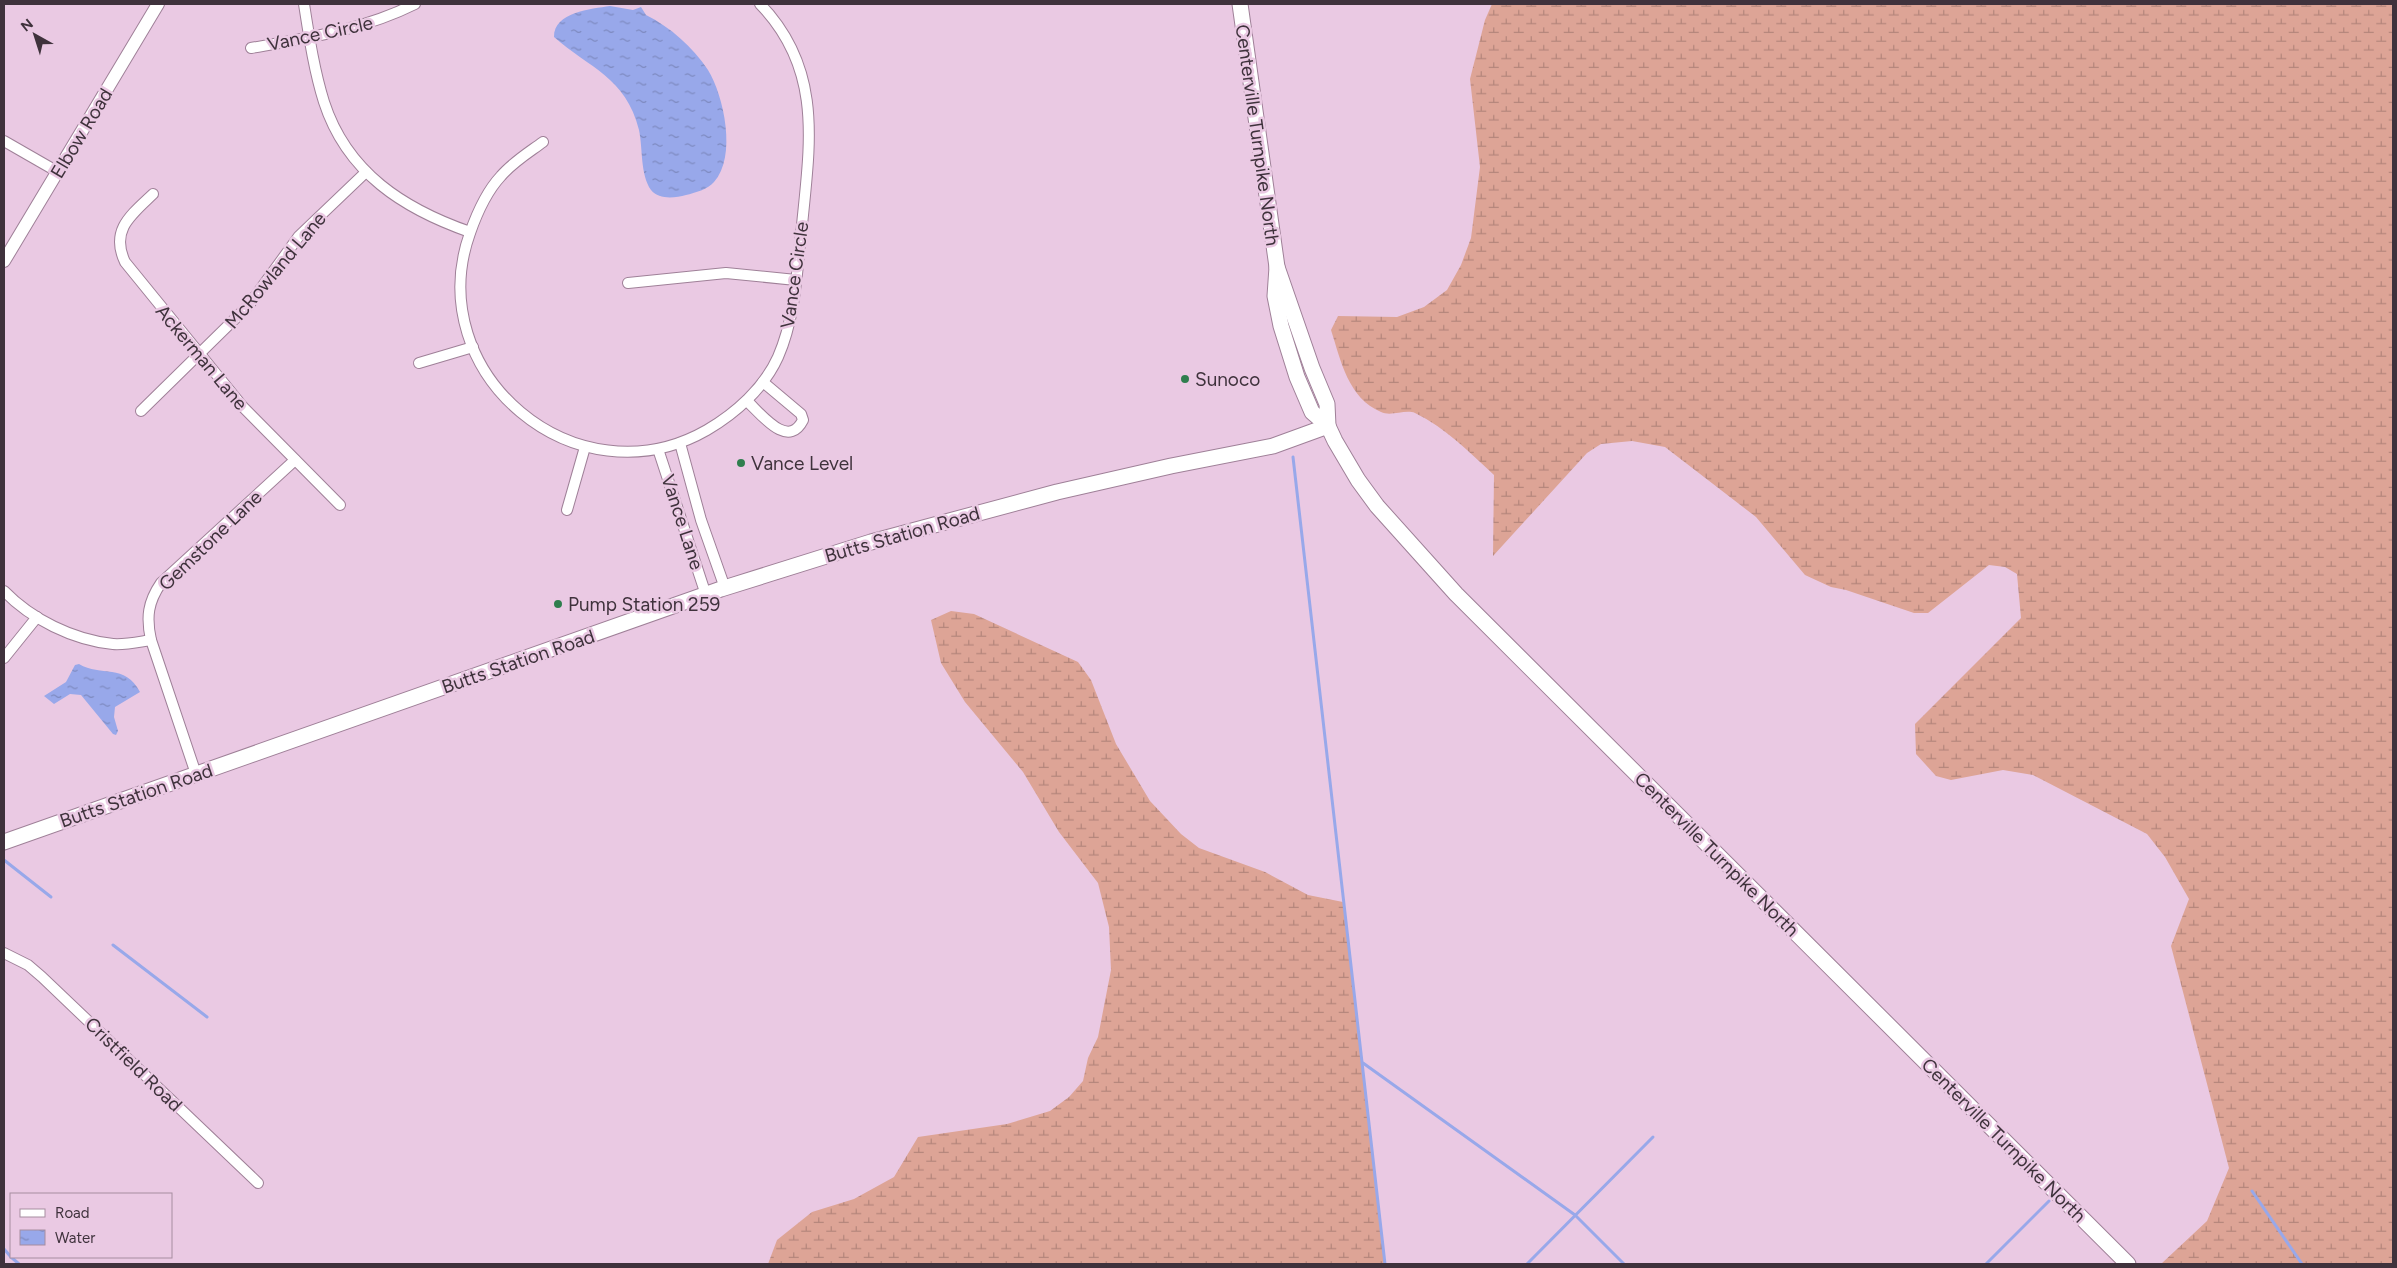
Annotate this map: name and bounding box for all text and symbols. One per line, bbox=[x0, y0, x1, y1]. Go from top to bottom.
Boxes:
north arrow bbox=[10, 10, 60, 60]
street label: Vance Circle bbox=[265, 11, 375, 56]
text: N bbox=[18, 15, 37, 35]
street label: Centerville Turnpike North bbox=[1231, 23, 1284, 247]
street label: Elbow Road bbox=[46, 84, 117, 182]
street label: McRowland Lane bbox=[220, 207, 331, 333]
street label: Vance Circle bbox=[776, 220, 813, 330]
street label: Ackerman Lane bbox=[151, 300, 252, 415]
place label: Sunoco bbox=[1195, 368, 1260, 391]
marker: Sunoco bbox=[1179, 373, 1191, 385]
place label: Vance Level bbox=[751, 452, 853, 475]
marker: Vance Level bbox=[735, 457, 747, 469]
street label: Vance Lane bbox=[656, 472, 709, 573]
street label: Gemstone Lane bbox=[154, 485, 267, 595]
street label: Butts Station Road bbox=[822, 501, 982, 568]
place label: Pump Station 259 bbox=[568, 593, 720, 616]
marker: Pump Station 259 bbox=[552, 598, 564, 610]
street label: Butts Station Road bbox=[439, 625, 598, 698]
street label: Butts Station Road bbox=[57, 759, 216, 832]
street label: Centerville Turnpike North bbox=[1630, 767, 1804, 941]
street label: Cristfield Road bbox=[80, 1012, 187, 1116]
street label: Centerville Turnpike North bbox=[1917, 1053, 2091, 1227]
legend bbox=[10, 1193, 172, 1258]
text: Road bbox=[55, 1204, 90, 1222]
text: Water bbox=[55, 1229, 95, 1247]

